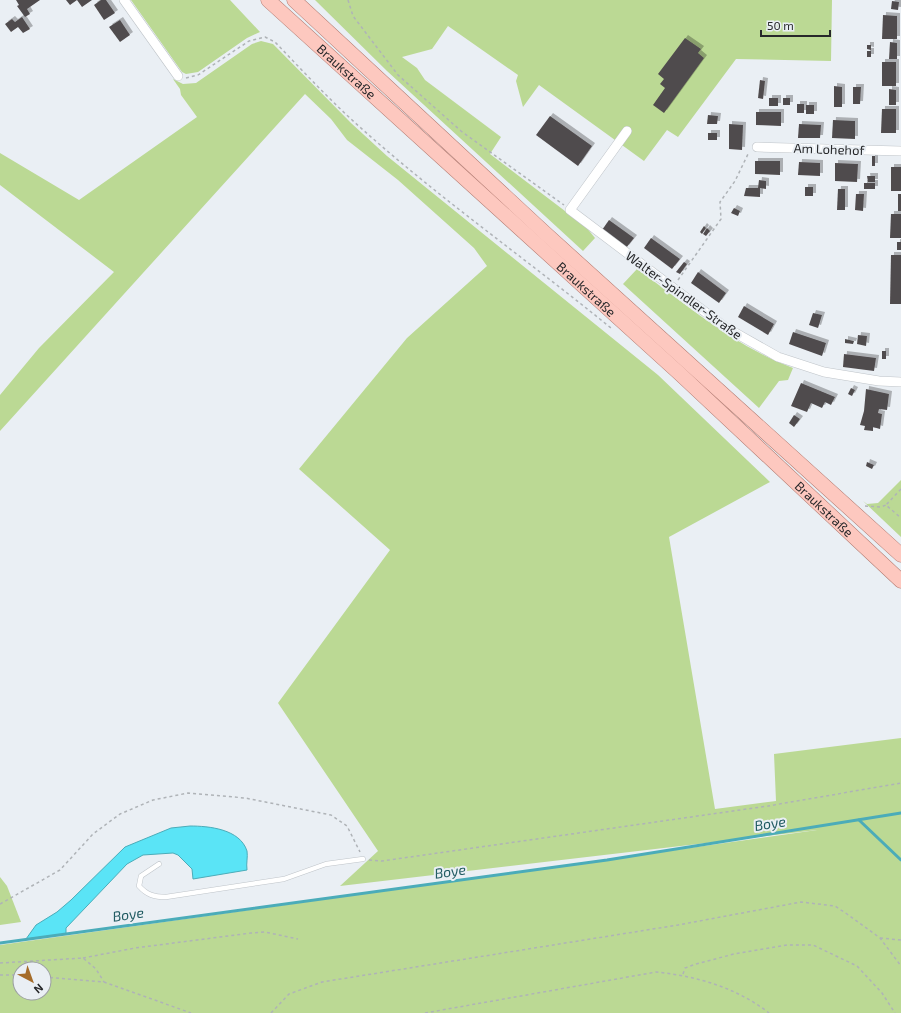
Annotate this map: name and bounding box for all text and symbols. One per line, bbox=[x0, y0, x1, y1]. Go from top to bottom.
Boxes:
scale bar bbox=[761, 12, 830, 38]
text: 50 m bbox=[767, 18, 794, 32]
street label: Braukstraße bbox=[314, 40, 379, 102]
street label: Am Lohehof bbox=[793, 140, 866, 158]
street label: Walter-Spindler-Straße bbox=[623, 247, 745, 343]
street label: Braukstraße bbox=[554, 258, 619, 320]
street label: Braukstraße bbox=[792, 478, 857, 540]
water label: Boye bbox=[753, 812, 787, 834]
water label: Boye bbox=[433, 860, 467, 882]
water label: Boye bbox=[111, 903, 145, 925]
north arrow bbox=[12, 961, 52, 1001]
text: N bbox=[32, 981, 46, 996]

